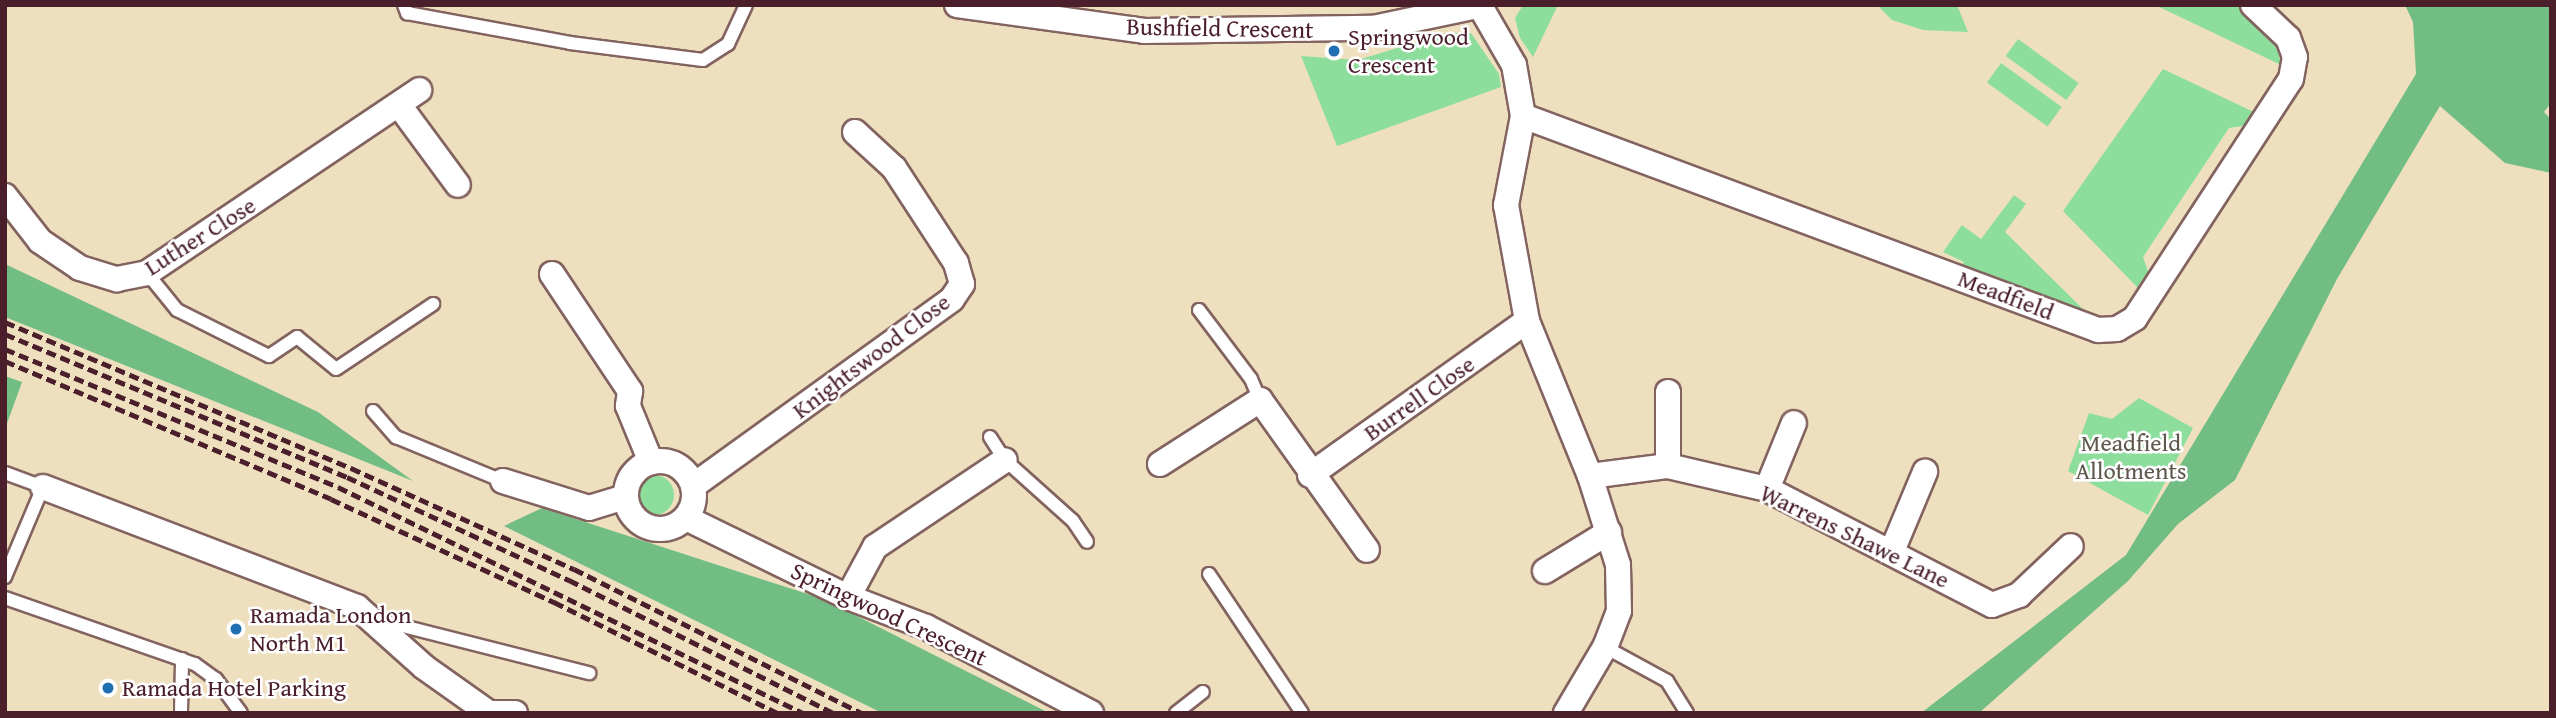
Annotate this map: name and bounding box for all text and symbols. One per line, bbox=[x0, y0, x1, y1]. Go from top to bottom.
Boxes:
street label: Bushfield Crescent bbox=[1126, 12, 1314, 44]
place label: Springwood Crescent bbox=[1348, 23, 1469, 79]
marker: Springwood Crescent bbox=[1326, 43, 1342, 59]
street label: Luther Close bbox=[139, 190, 261, 282]
street label: Meadfield bbox=[1954, 264, 2058, 326]
street label: Knightswood Close bbox=[786, 287, 956, 425]
street label: Burrell Close bbox=[1358, 349, 1480, 447]
park label: Meadfield Allotments bbox=[2075, 429, 2187, 485]
street label: Warrens Shawe Lane bbox=[1756, 478, 1954, 594]
street label: Springwood Crescent bbox=[786, 556, 992, 672]
place label: Ramada London North M1 bbox=[250, 601, 411, 657]
marker: Ramada London North M1 bbox=[228, 621, 244, 637]
place label: Ramada Hotel Parking bbox=[122, 674, 346, 702]
marker: Ramada Hotel Parking bbox=[100, 680, 116, 696]

